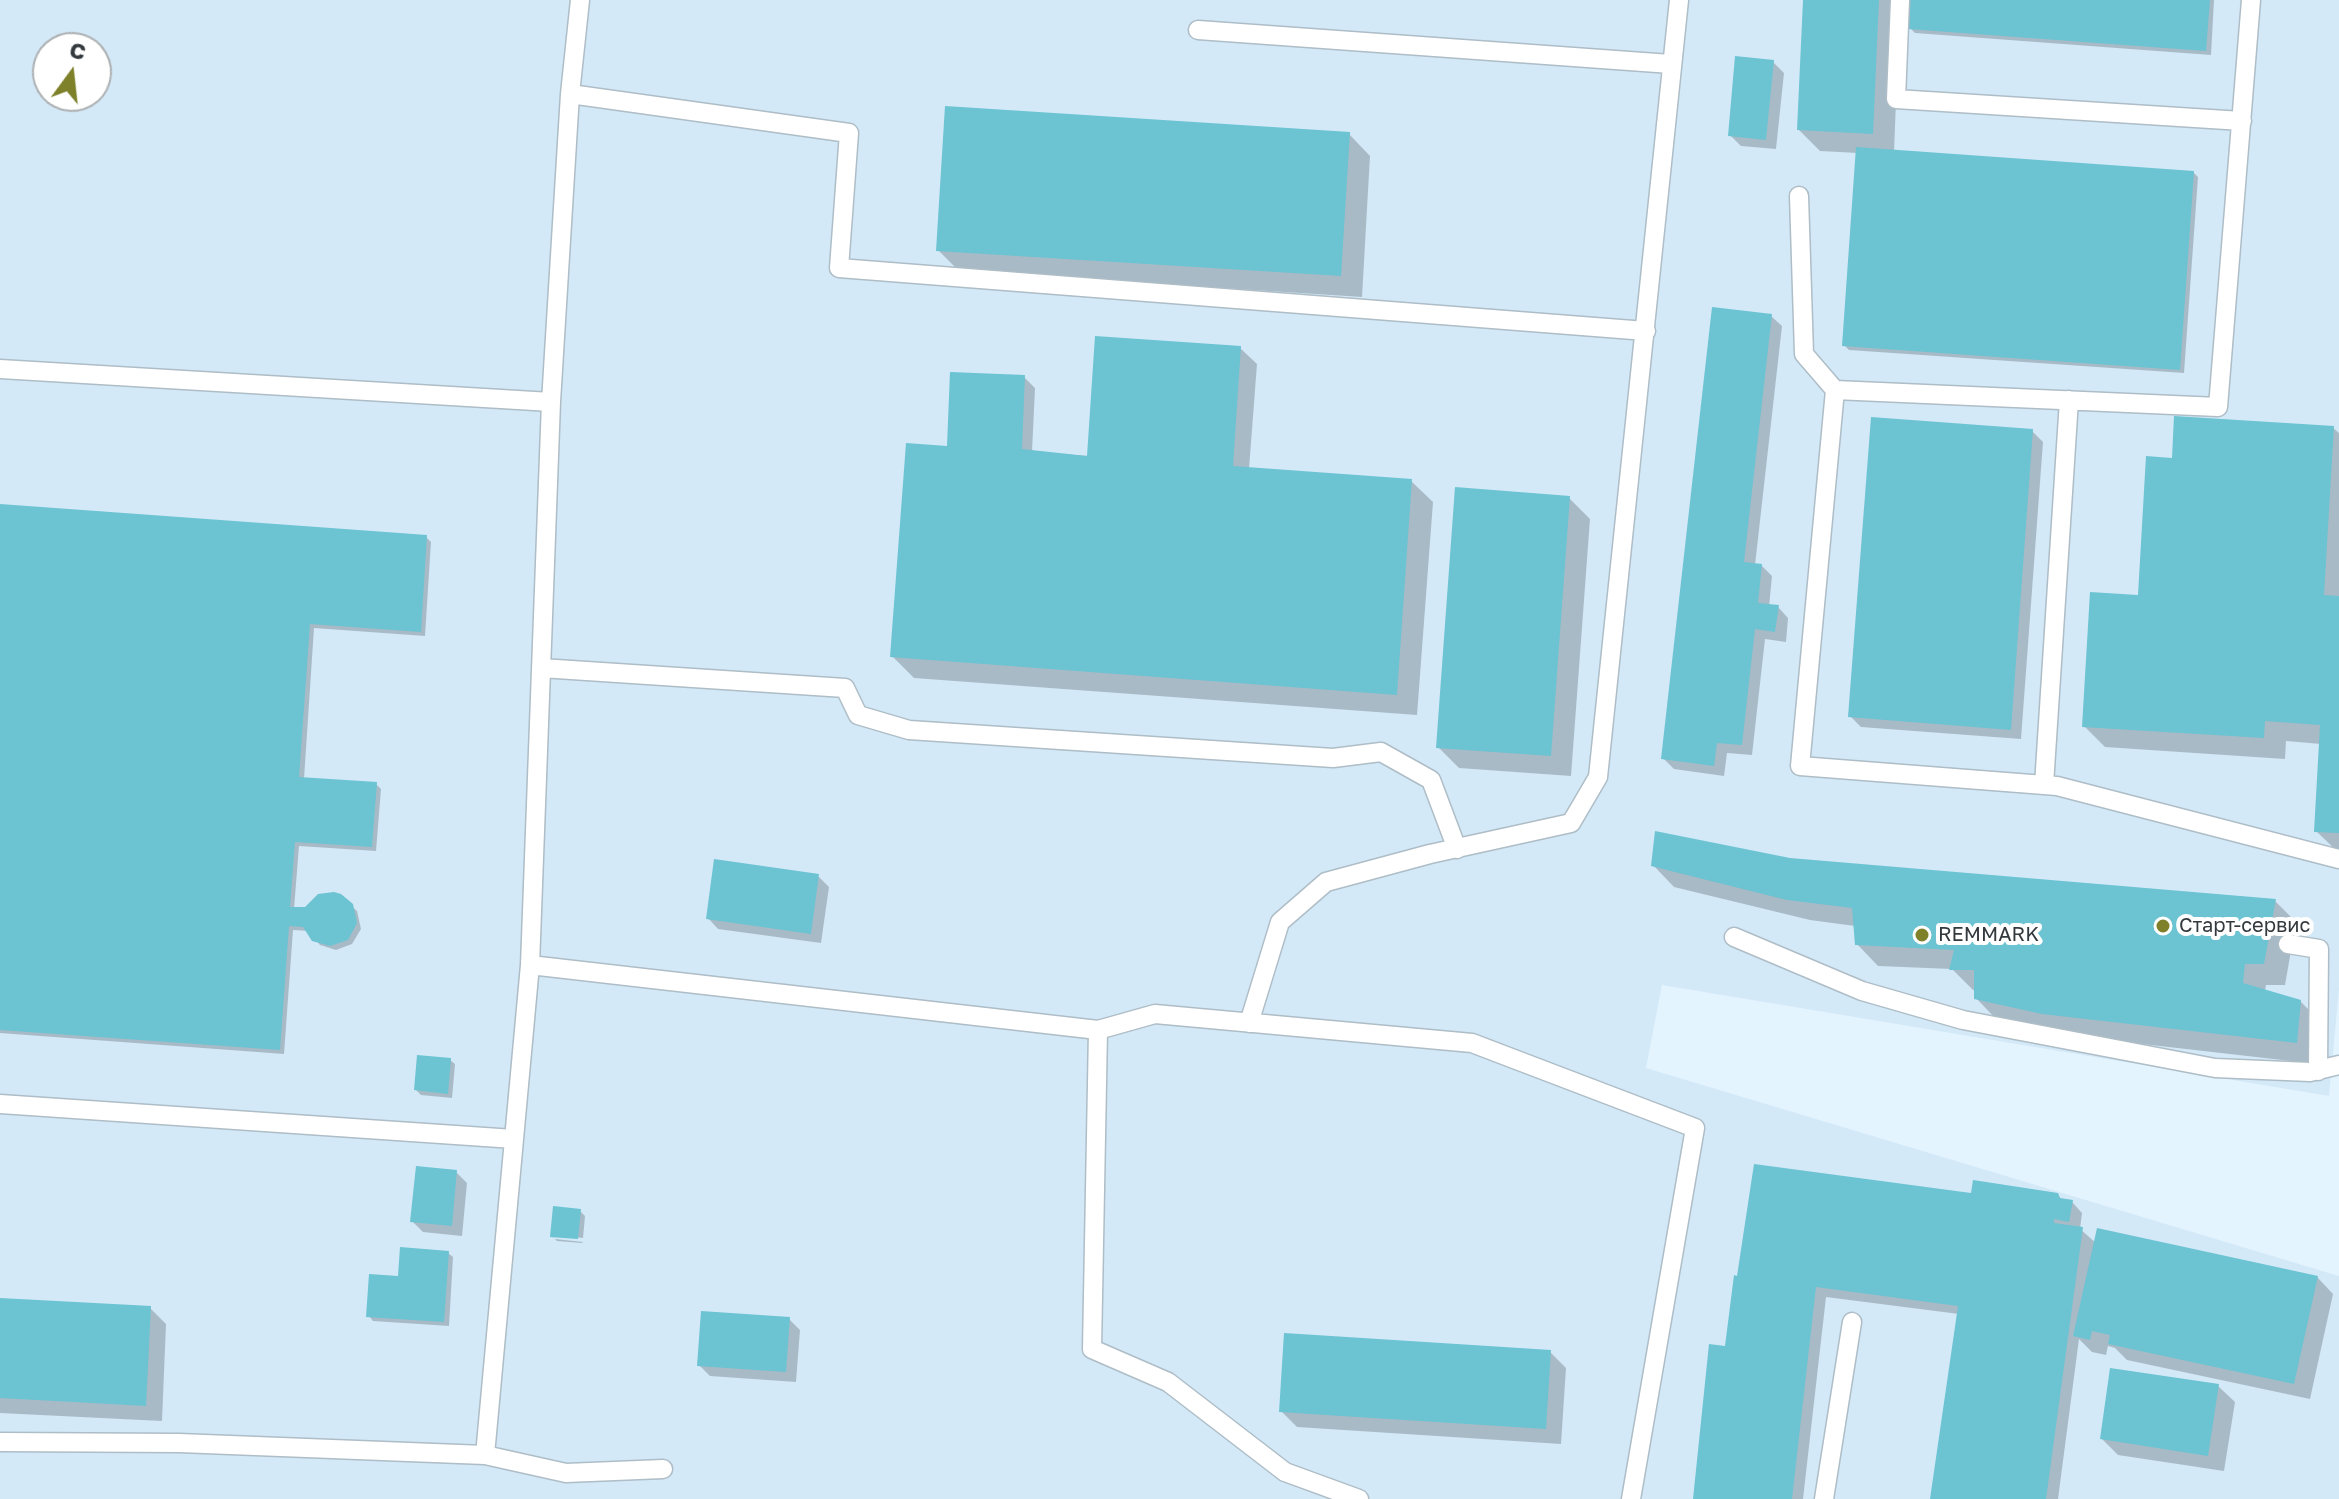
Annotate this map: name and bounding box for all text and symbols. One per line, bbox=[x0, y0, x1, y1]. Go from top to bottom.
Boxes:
north arrow bbox=[32, 32, 112, 112]
text: С bbox=[67, 35, 89, 65]
place label: Старт-сервис bbox=[2179, 914, 2310, 938]
marker: Старт-сервис bbox=[2154, 917, 2172, 935]
place label: REMMARK bbox=[1938, 923, 2039, 947]
marker: REMMARK bbox=[1913, 926, 1931, 944]

